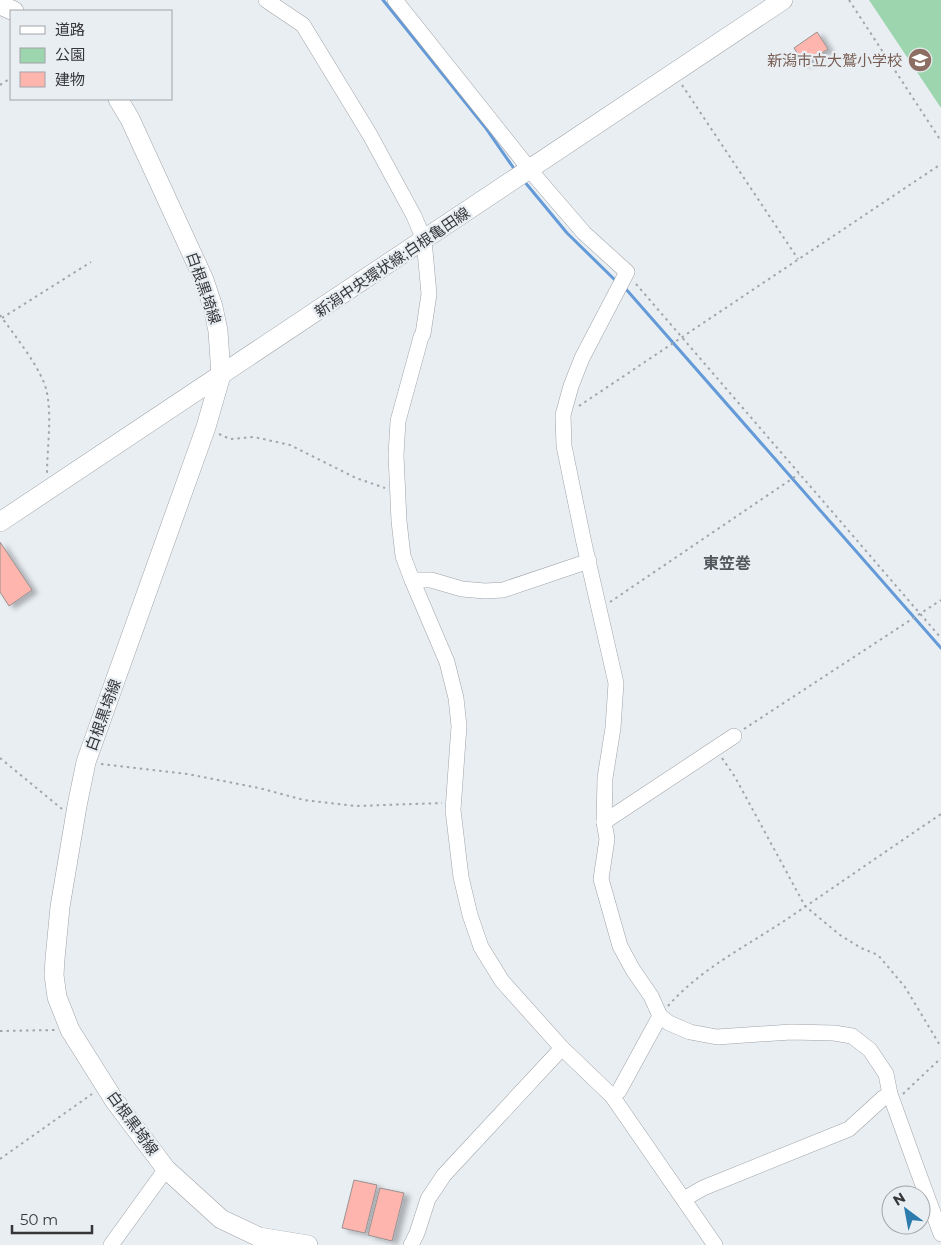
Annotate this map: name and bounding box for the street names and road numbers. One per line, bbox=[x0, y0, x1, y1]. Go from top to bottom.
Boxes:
street label: 新潟中央環状線;白根亀田線 bbox=[311, 203, 473, 321]
street label: 白根黒埼線 bbox=[183, 249, 225, 327]
street label: 白根黒埼線 bbox=[81, 677, 125, 753]
street label: 白根黒埼線 bbox=[103, 1087, 163, 1159]

